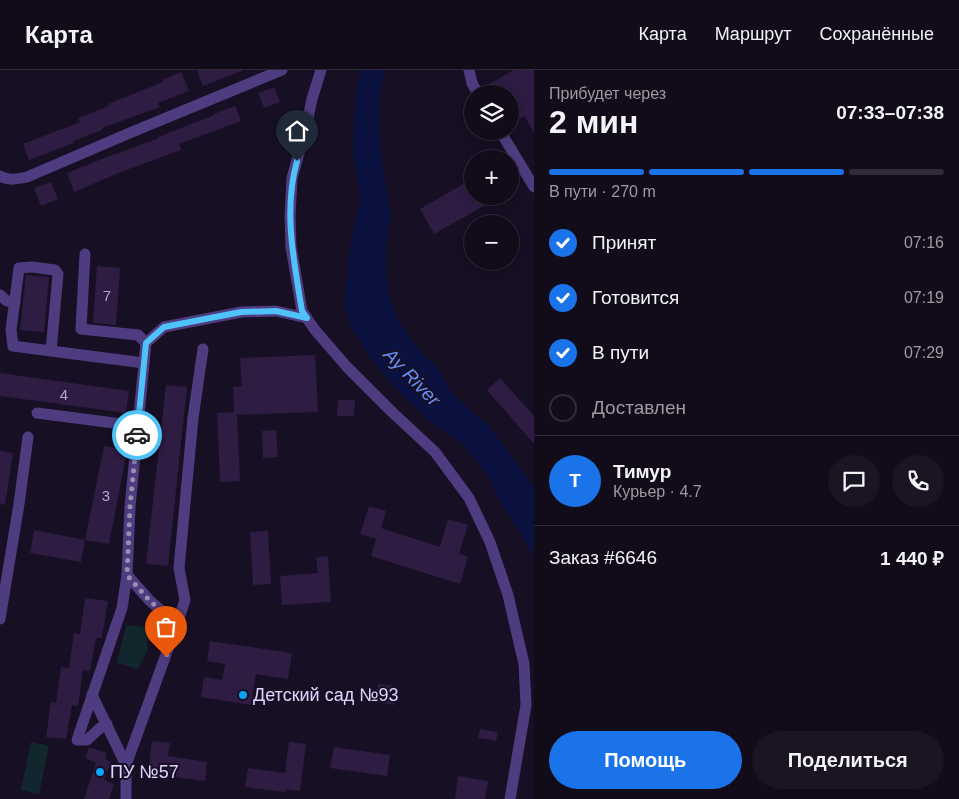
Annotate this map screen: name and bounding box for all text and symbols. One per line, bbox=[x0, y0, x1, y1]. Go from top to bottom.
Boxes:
text: Карта bbox=[25, 21, 93, 48]
text: Карта bbox=[639, 24, 687, 44]
text: Маршрут bbox=[715, 24, 791, 44]
text: Сохранённые bbox=[819, 24, 934, 44]
map controls bbox=[464, 85, 519, 270]
button: layers bbox=[464, 85, 519, 140]
text: Прибудет через bbox=[549, 85, 666, 102]
text: 07:33–07:38 bbox=[836, 102, 944, 123]
text: 2 мин bbox=[549, 104, 638, 140]
pin bbox=[276, 110, 318, 161]
icon: home bbox=[283, 117, 311, 145]
button: + bbox=[464, 150, 519, 205]
text: В пути · 270 m bbox=[549, 183, 656, 200]
button: − bbox=[464, 215, 519, 270]
icon: check bbox=[549, 229, 577, 257]
text: Принят bbox=[592, 232, 656, 253]
text: 07:16 bbox=[904, 234, 944, 251]
icon: check bbox=[549, 284, 577, 312]
house number: 7 bbox=[103, 287, 111, 304]
text: Готовится bbox=[592, 287, 679, 308]
text: 07:19 bbox=[904, 289, 944, 306]
icon: check bbox=[549, 339, 577, 367]
text: В пути bbox=[592, 342, 649, 363]
water label: Ay River bbox=[379, 343, 445, 411]
text: 07:29 bbox=[904, 344, 944, 361]
house number: 4 bbox=[60, 386, 68, 403]
text: Доставлен bbox=[592, 397, 686, 418]
courier bbox=[112, 410, 162, 460]
icon: car bbox=[123, 421, 151, 449]
button: chat bbox=[828, 455, 880, 507]
button: phone bbox=[892, 455, 944, 507]
text: Тимур bbox=[613, 461, 671, 482]
text: Т bbox=[569, 470, 581, 491]
text: Курьер · 4.7 bbox=[613, 483, 702, 500]
house number: 3 bbox=[102, 487, 110, 504]
text: Заказ #6646 bbox=[549, 547, 657, 568]
text: 1 440 ₽ bbox=[880, 548, 944, 569]
pin bbox=[145, 606, 187, 657]
icon: bag bbox=[152, 613, 180, 641]
place label: Детский сад №93 bbox=[253, 685, 398, 705]
marker: Детский сад №93 bbox=[237, 689, 249, 701]
button: Помощь bbox=[549, 731, 742, 789]
button: Поделиться bbox=[752, 731, 944, 789]
place label: ПУ №57 bbox=[110, 762, 179, 782]
marker: ПУ №57 bbox=[94, 766, 106, 778]

